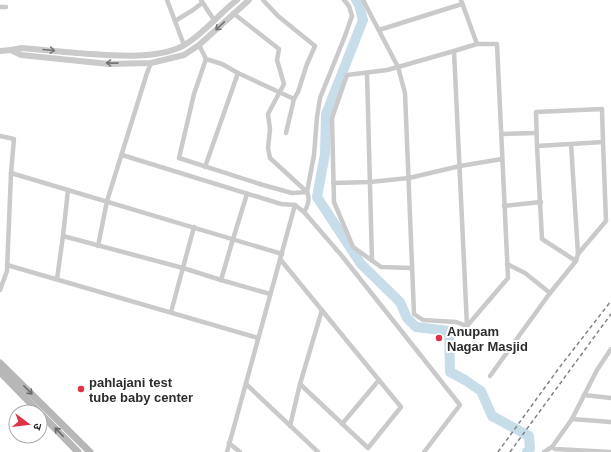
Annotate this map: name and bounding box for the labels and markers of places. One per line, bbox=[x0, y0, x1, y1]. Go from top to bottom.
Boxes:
place label: Anupam Nagar Masjid bbox=[447, 324, 528, 354]
marker: Anupam Nagar Masjid bbox=[434, 333, 444, 343]
place label: pahlajani test tube baby center bbox=[89, 375, 193, 405]
marker: pahlajani test tube baby center bbox=[76, 384, 86, 394]

